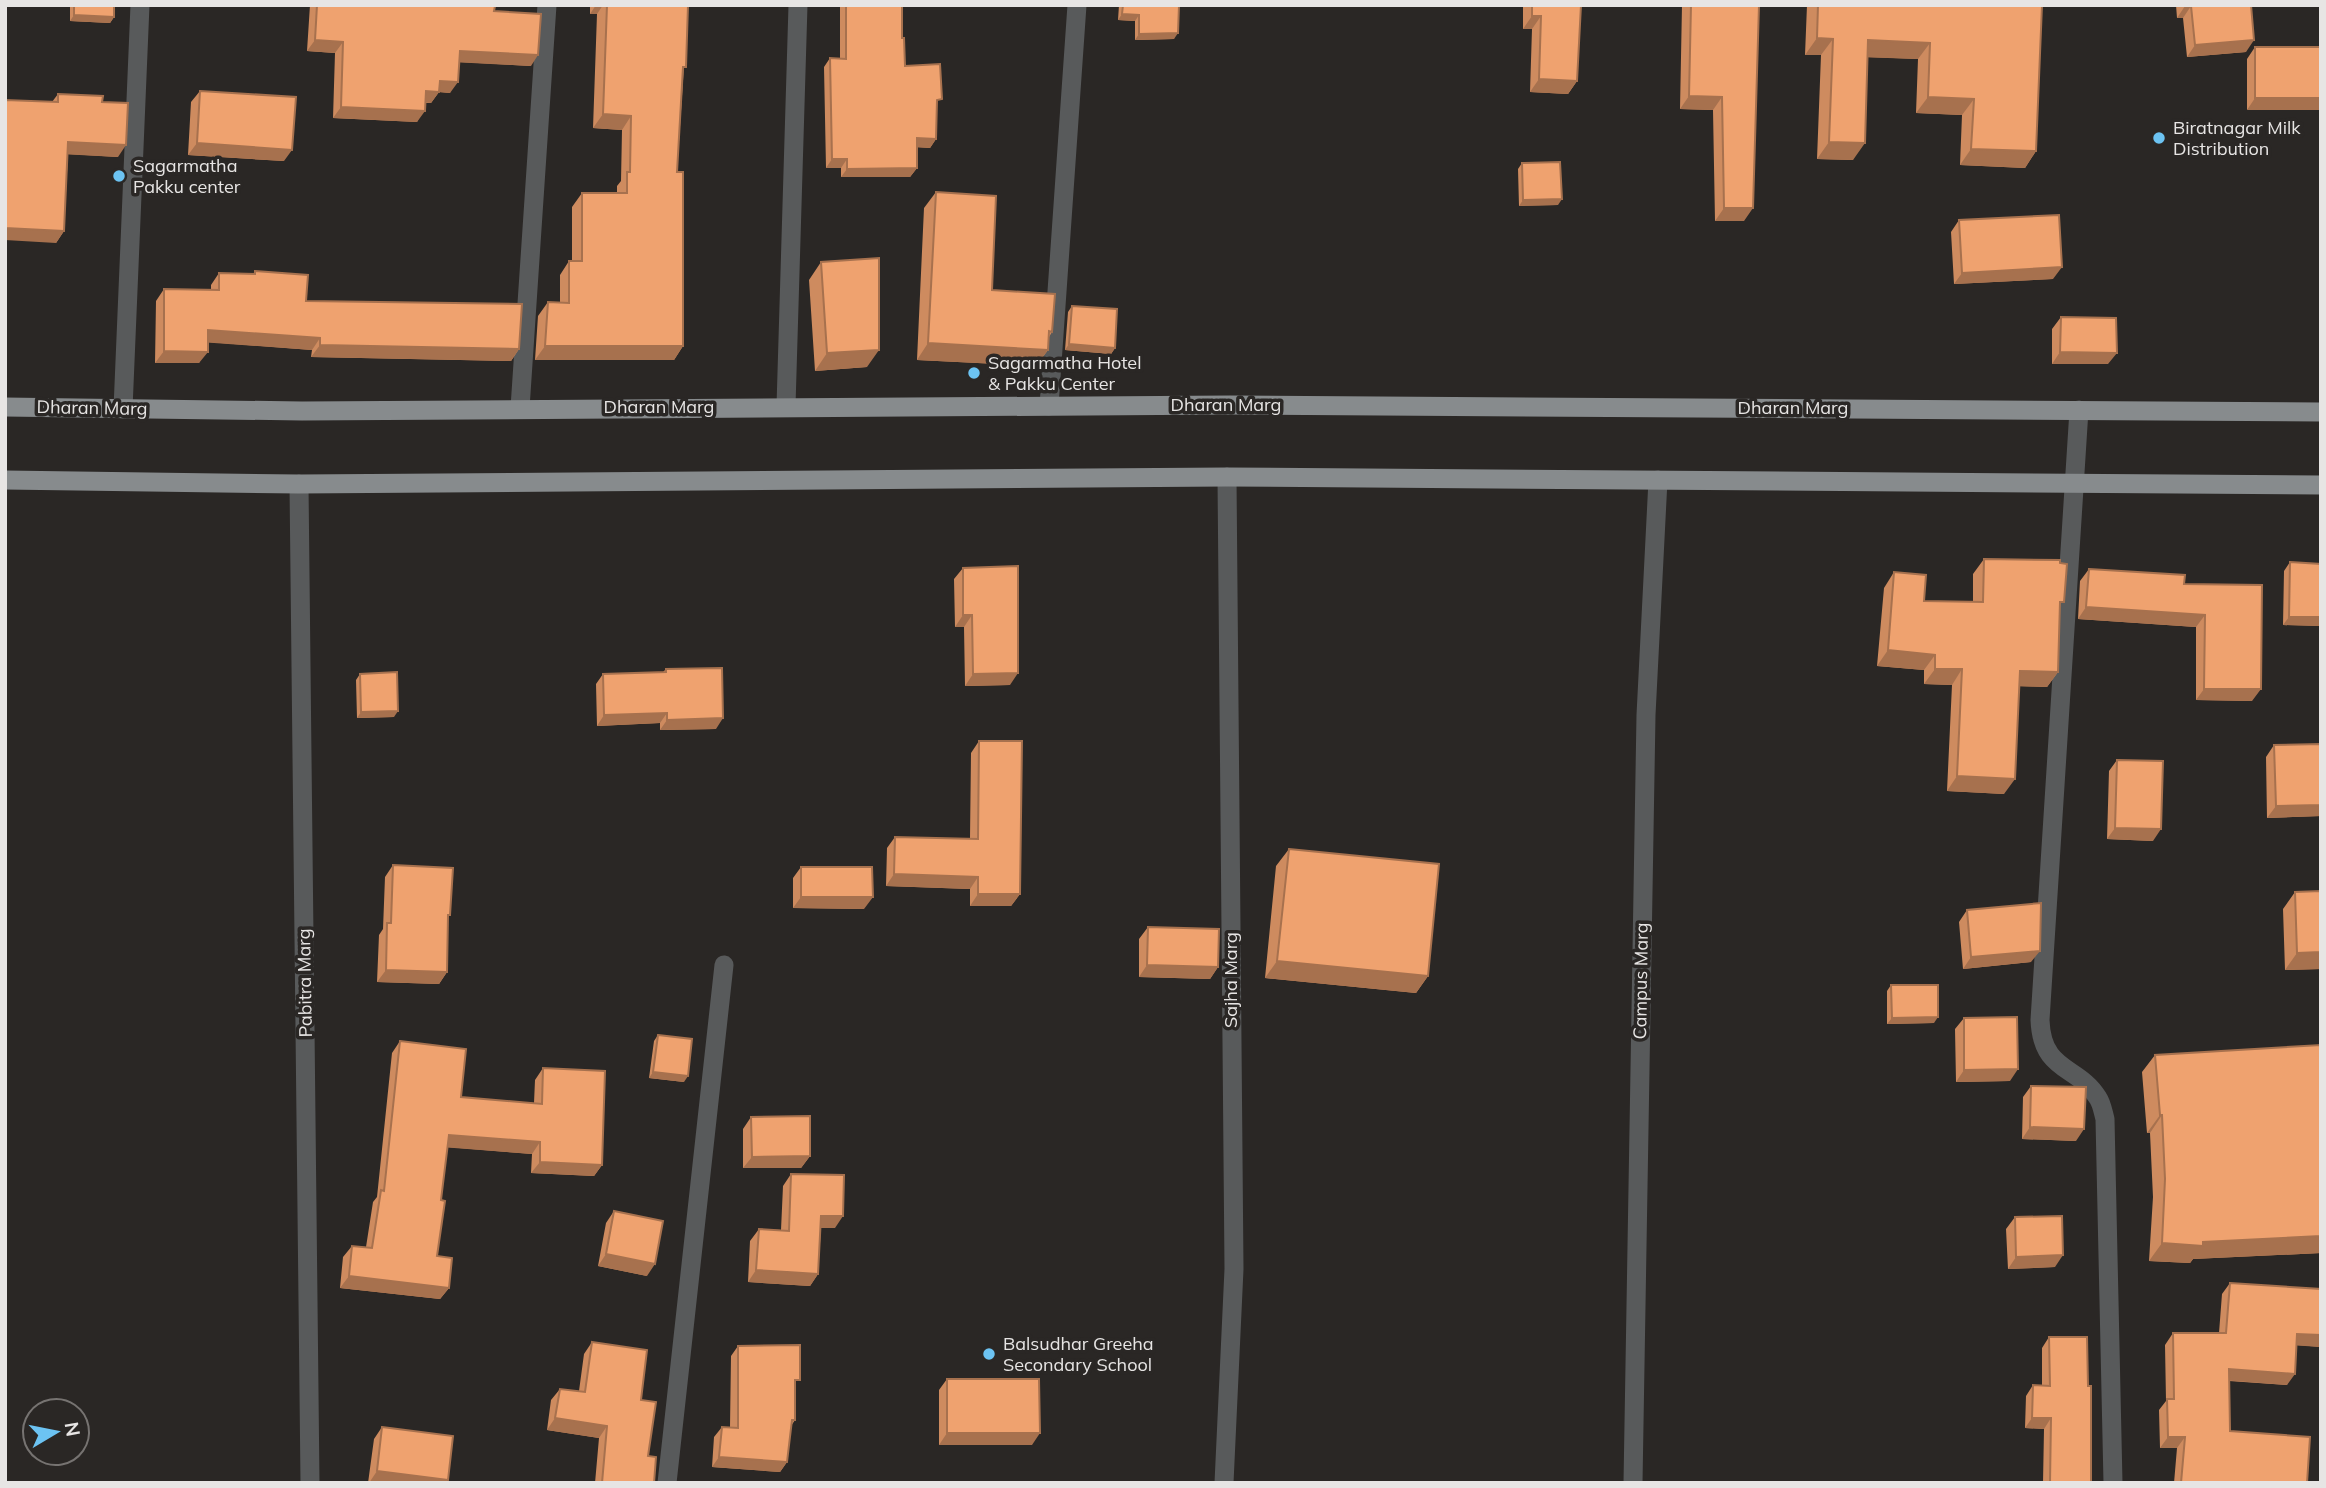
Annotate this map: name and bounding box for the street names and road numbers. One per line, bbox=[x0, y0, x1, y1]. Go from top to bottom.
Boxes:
street label: Dharan Marg bbox=[1171, 393, 1281, 416]
street label: Dharan Marg bbox=[36, 395, 148, 420]
street label: Dharan Marg bbox=[604, 395, 714, 418]
street label: Dharan Marg bbox=[1738, 396, 1848, 419]
street label: Campus Marg bbox=[1628, 922, 1653, 1040]
street label: Pabitra Marg bbox=[292, 928, 317, 1038]
street label: Sajha Marg bbox=[1219, 932, 1242, 1028]

